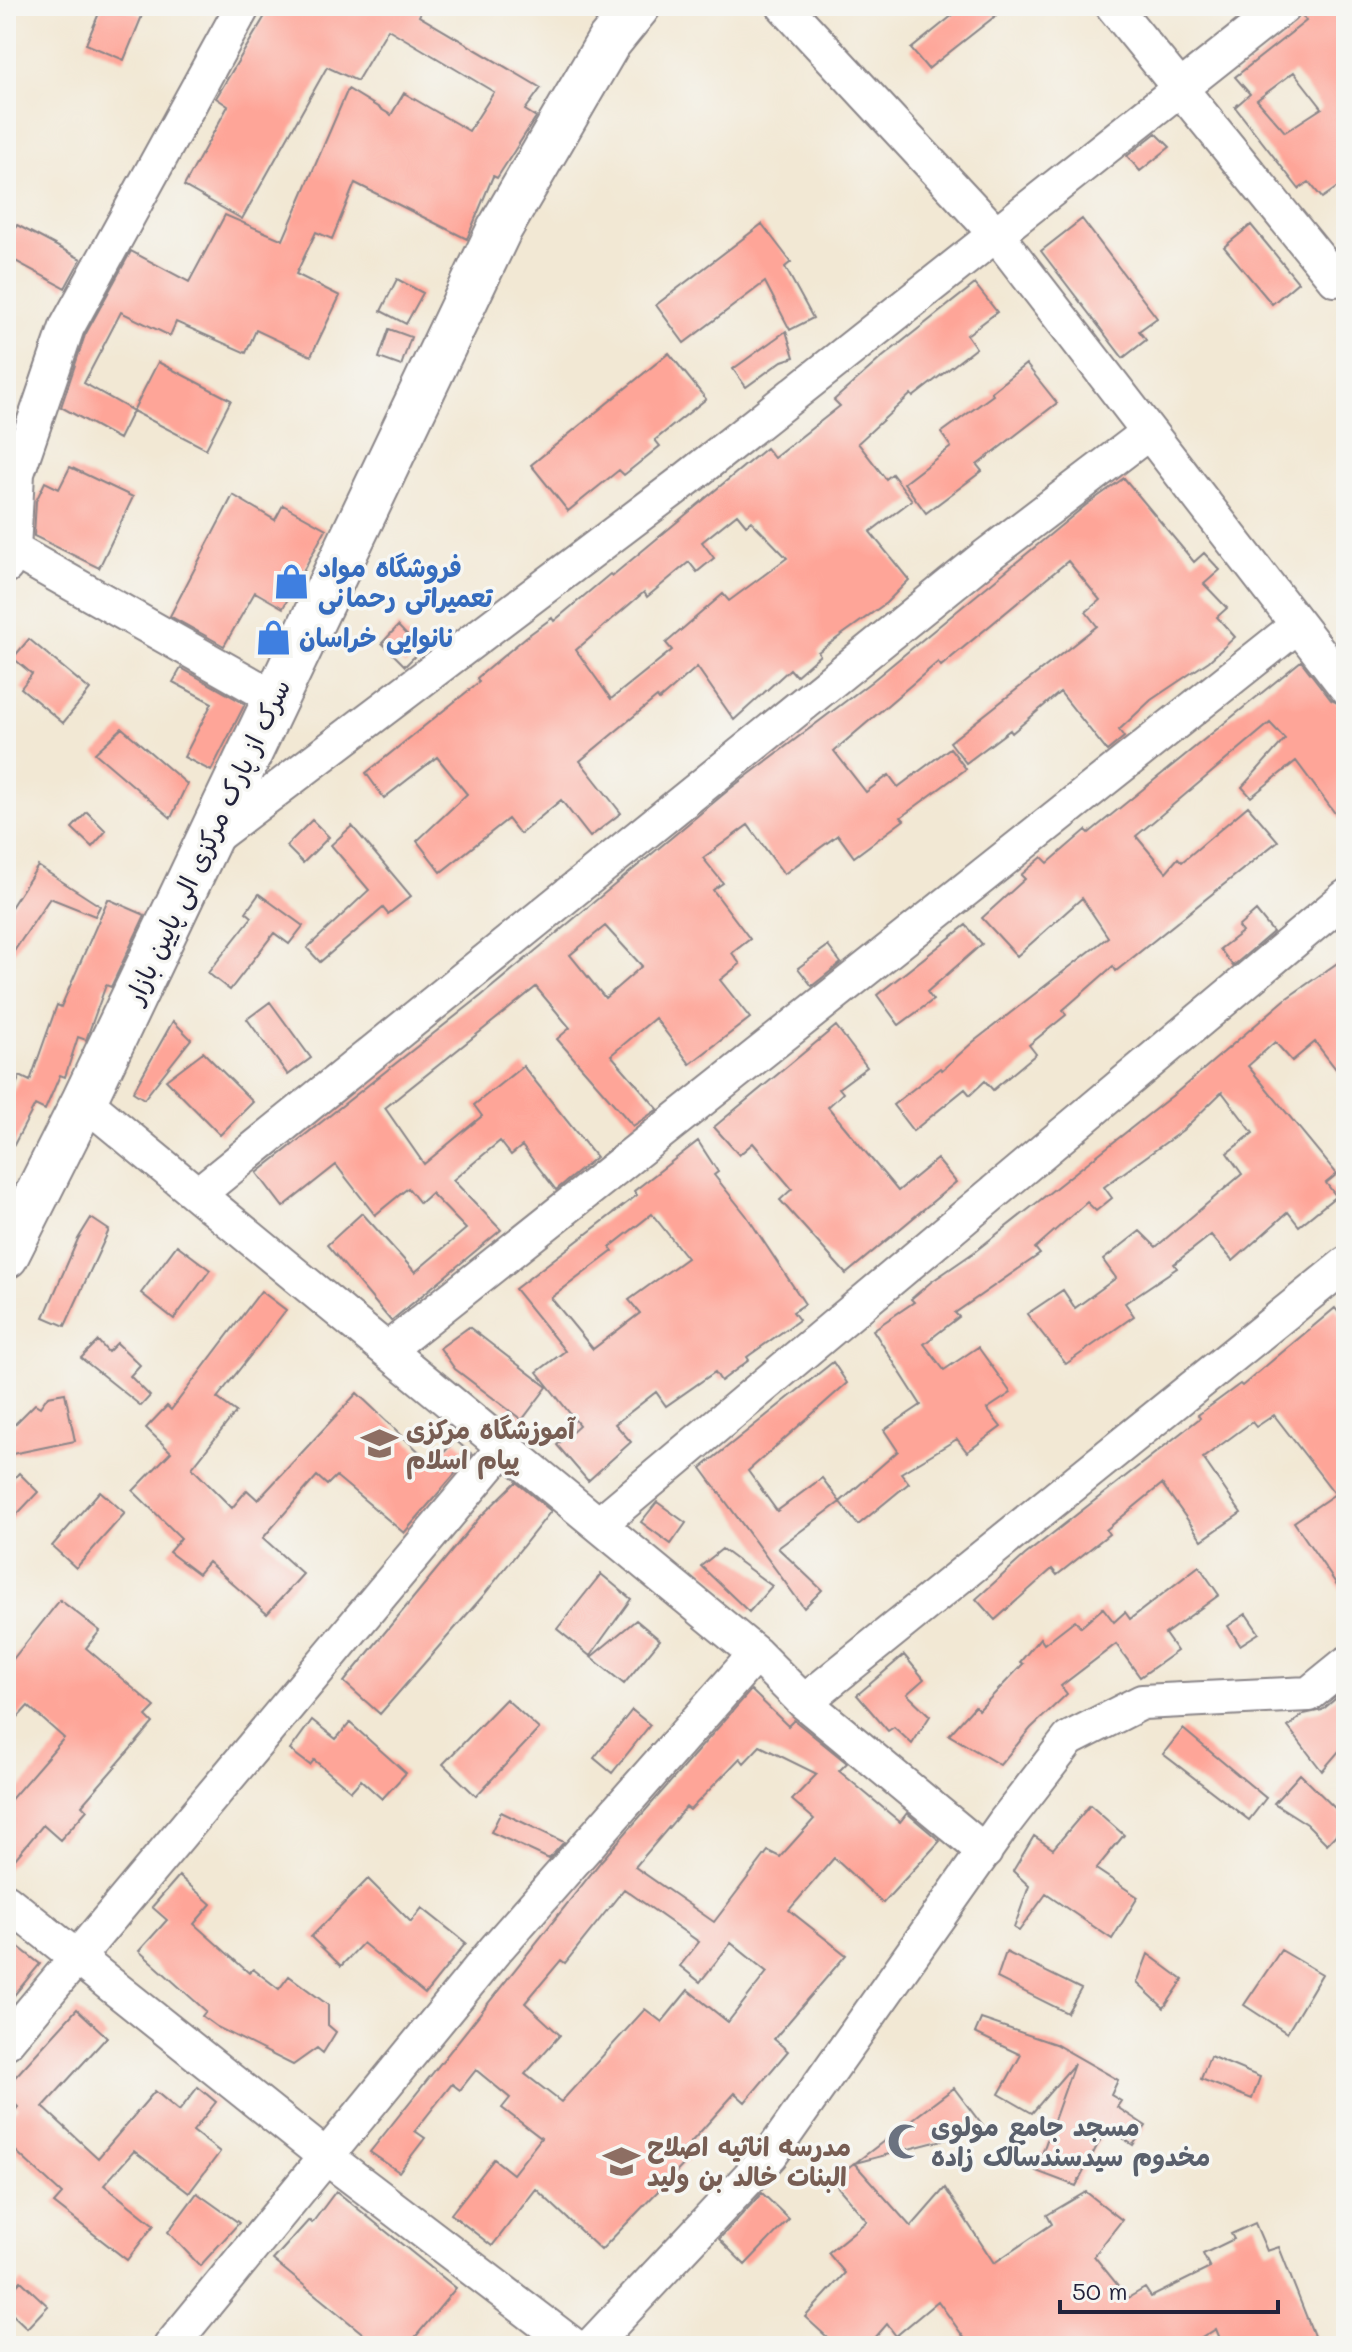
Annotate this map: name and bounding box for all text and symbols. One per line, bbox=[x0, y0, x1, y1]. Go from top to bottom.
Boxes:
place label: فروشگاه مواد تعمیراتی رحمانی bbox=[318, 550, 494, 615]
shop icon: فروشگاه مواد تعمیراتی رحمانی bbox=[273, 563, 311, 601]
shop icon: نانوایی خراسان bbox=[254, 618, 292, 656]
place label: نانوایی خراسان bbox=[299, 620, 455, 655]
street label: سرک از پارک مرکزی الی پایین بازار bbox=[116, 673, 298, 1011]
place label: آموزشگاه مرکزی پیام اسلام bbox=[406, 1412, 577, 1480]
school or university icon: آموزشگاه مرکزی پیام اسلام bbox=[361, 1425, 399, 1463]
place label: مسجد جامع مولوی مخدوم سیدسندسالک زاده bbox=[931, 2109, 1210, 2177]
mosque icon: مسجد جامع مولوی مخدوم سیدسندسالک زاده bbox=[886, 2122, 924, 2160]
place label: مدرسه اناثیه اصلاح البنات خالد بن ولید bbox=[647, 2129, 851, 2193]
school or university icon: مدرسه اناثیه اصلاح البنات خالد بن ولید bbox=[602, 2142, 640, 2180]
scale bar bbox=[1060, 2264, 1278, 2314]
text: 50 m bbox=[1072, 2275, 1128, 2306]

